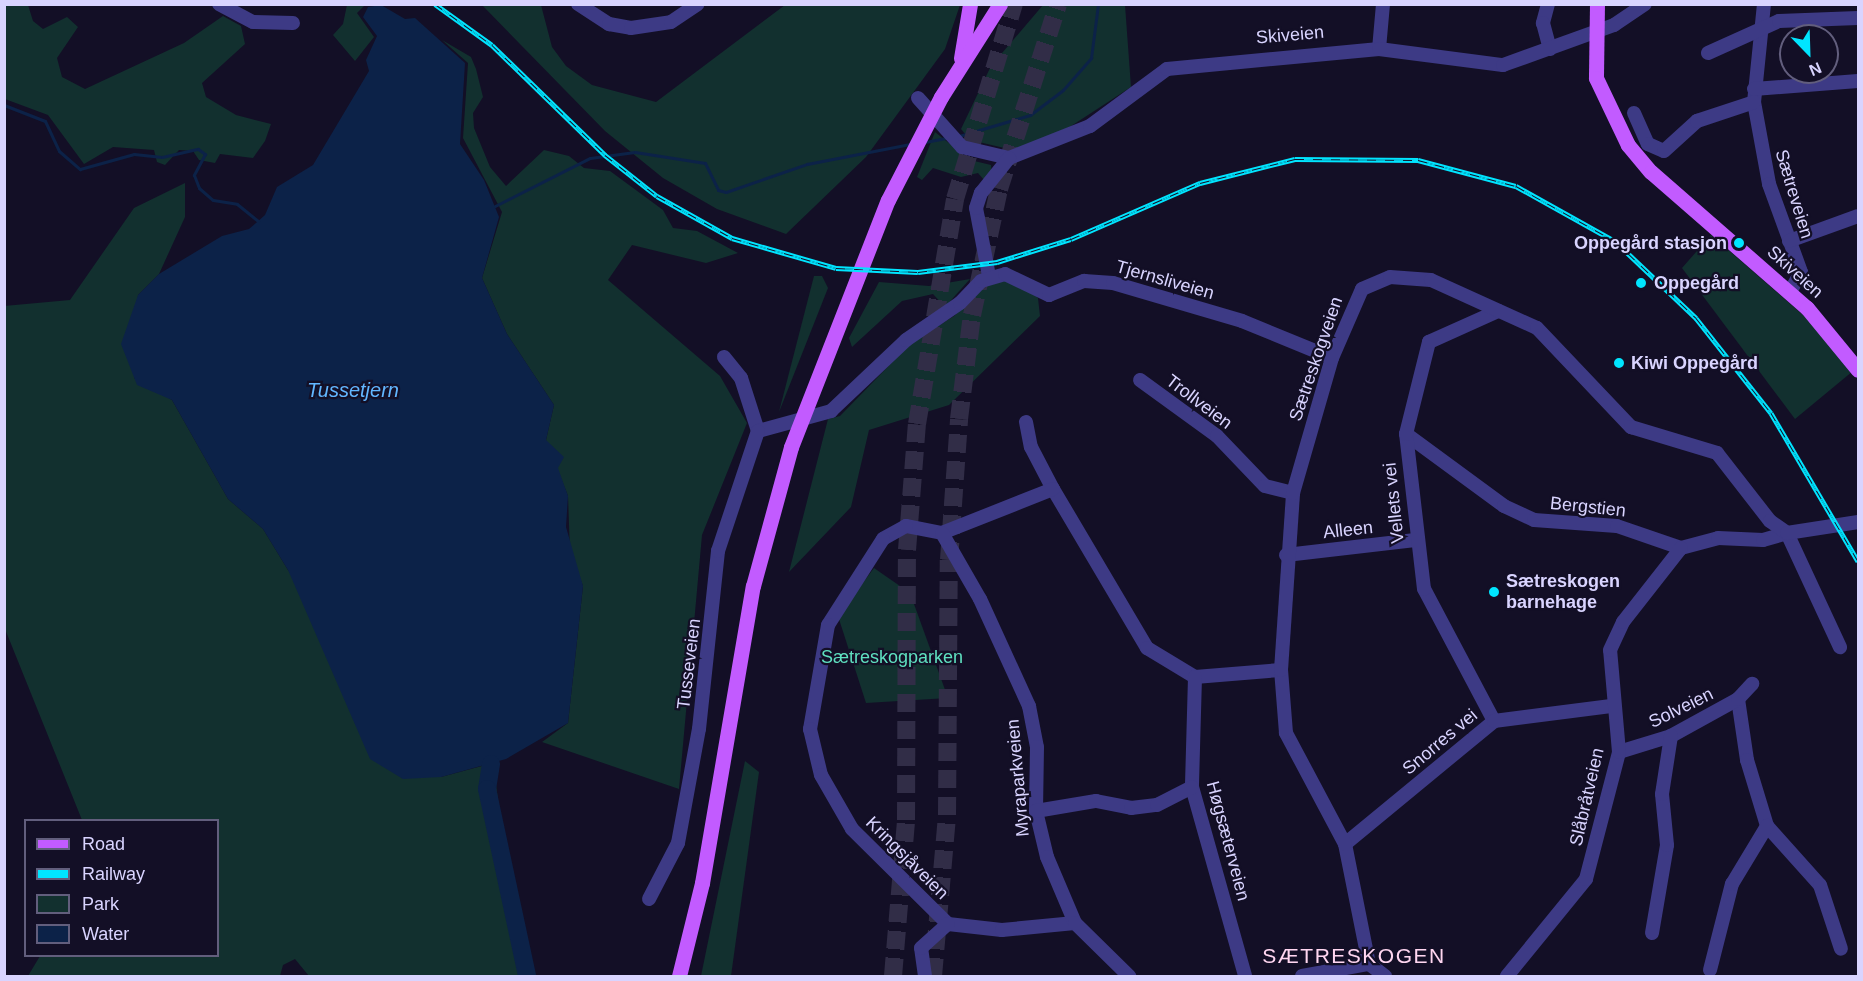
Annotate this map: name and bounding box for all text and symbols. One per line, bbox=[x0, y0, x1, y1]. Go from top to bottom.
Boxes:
street label: Skiveien bbox=[1255, 21, 1325, 49]
north arrow bbox=[1779, 24, 1839, 84]
text: N bbox=[1807, 59, 1824, 79]
street label: Sætreveien bbox=[1770, 147, 1818, 241]
place label: Oppegård stasjon bbox=[1574, 232, 1727, 254]
marker: Oppegård stasjon bbox=[1732, 236, 1746, 250]
street label: Skiveien bbox=[1762, 241, 1828, 303]
street label: Tjernsliveien bbox=[1113, 256, 1217, 304]
place label: Oppegård bbox=[1654, 272, 1739, 294]
marker: Oppegård bbox=[1632, 274, 1650, 292]
street label: Sætreskogveien bbox=[1285, 294, 1347, 424]
place label: Kiwi Oppegård bbox=[1631, 352, 1758, 374]
marker: Kiwi Oppegård bbox=[1612, 356, 1626, 370]
street label: Trollveien bbox=[1162, 370, 1236, 434]
water label: Tussetjern bbox=[307, 378, 399, 402]
street label: Vellets vei bbox=[1379, 462, 1409, 544]
street label: Bergstien bbox=[1549, 492, 1627, 522]
street label: Alleen bbox=[1322, 517, 1374, 543]
place label: Sætreskogen barnehage bbox=[1506, 571, 1620, 614]
marker: Sætreskogen barnehage bbox=[1487, 585, 1501, 599]
street label: Tusseveien bbox=[673, 617, 705, 711]
park label: Sætreskogparken bbox=[821, 646, 963, 668]
street label: Solveien bbox=[1645, 683, 1717, 733]
street label: Snorres vei bbox=[1398, 704, 1482, 780]
street label: Myraparkveien bbox=[1002, 718, 1034, 838]
street label: Slåbråtveien bbox=[1565, 746, 1609, 848]
street label: Høgsæterveien bbox=[1202, 779, 1254, 903]
street label: Kringsjåveien bbox=[861, 812, 953, 904]
legend bbox=[24, 819, 219, 957]
text: Road bbox=[82, 834, 125, 854]
text: Railway bbox=[82, 864, 145, 884]
text: Park bbox=[82, 894, 119, 914]
text: Water bbox=[82, 924, 129, 944]
district label: SÆTRESKOGEN bbox=[1262, 943, 1446, 969]

